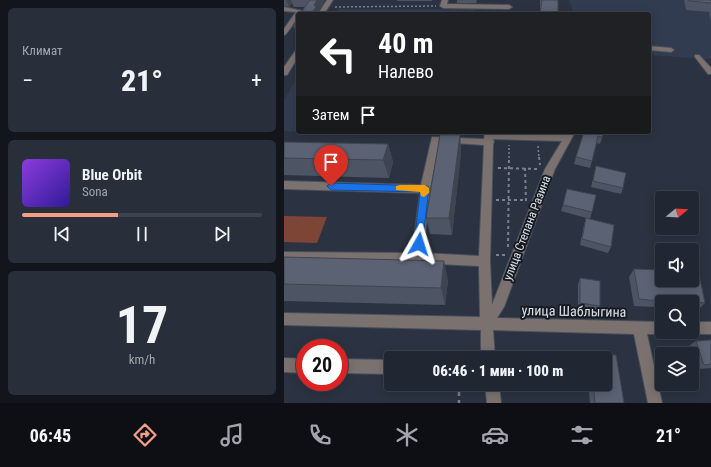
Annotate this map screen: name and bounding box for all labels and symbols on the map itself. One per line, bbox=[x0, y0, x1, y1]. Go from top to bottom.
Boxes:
pin bbox=[314, 145, 348, 186]
street label: улица Степана Разина bbox=[501, 173, 554, 282]
north arrow bbox=[655, 191, 699, 235]
position arrow bbox=[398, 223, 440, 265]
street label: улица Шаблыгина bbox=[521, 302, 627, 320]
speed limit sign: 20 bbox=[296, 339, 348, 391]

